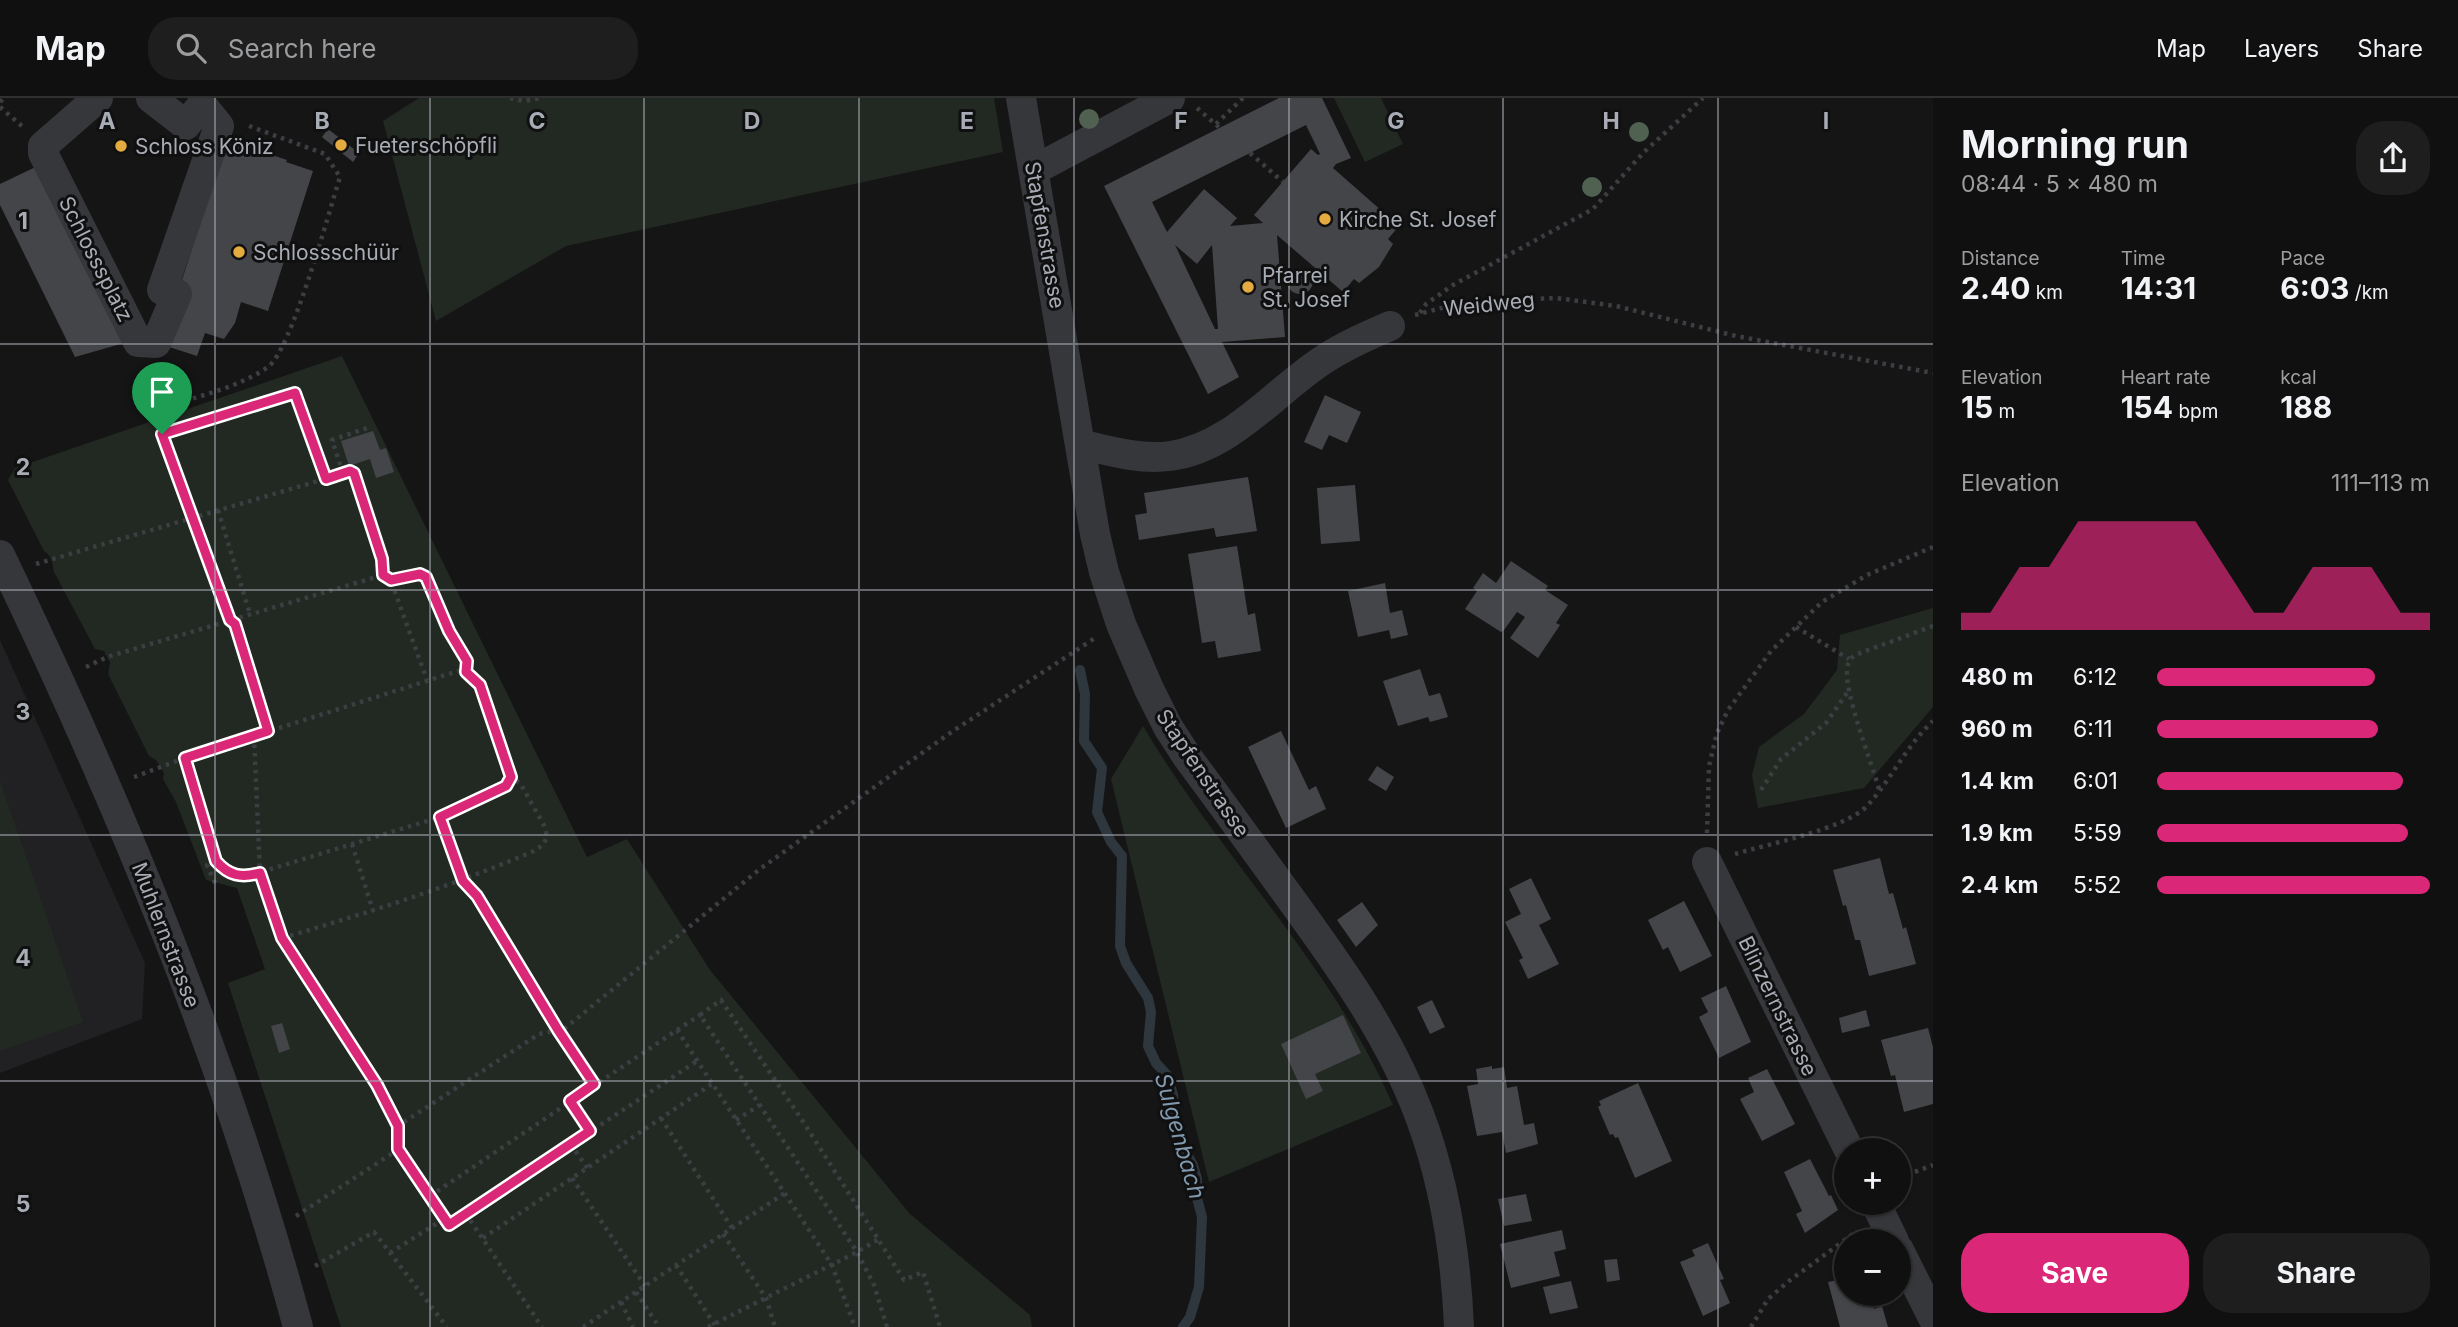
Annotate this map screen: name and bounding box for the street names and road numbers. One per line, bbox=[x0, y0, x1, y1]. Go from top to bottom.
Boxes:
street label: Stapfenstrasse bbox=[1020, 159, 1070, 311]
street label: Schlosssplatz bbox=[54, 192, 138, 326]
street label: Weidweg bbox=[1442, 287, 1536, 321]
street label: Stapfenstrasse bbox=[1151, 704, 1255, 842]
street label: Muhlernstrasse bbox=[127, 859, 205, 1011]
street label: Blinzernstrasse bbox=[1733, 932, 1823, 1080]

